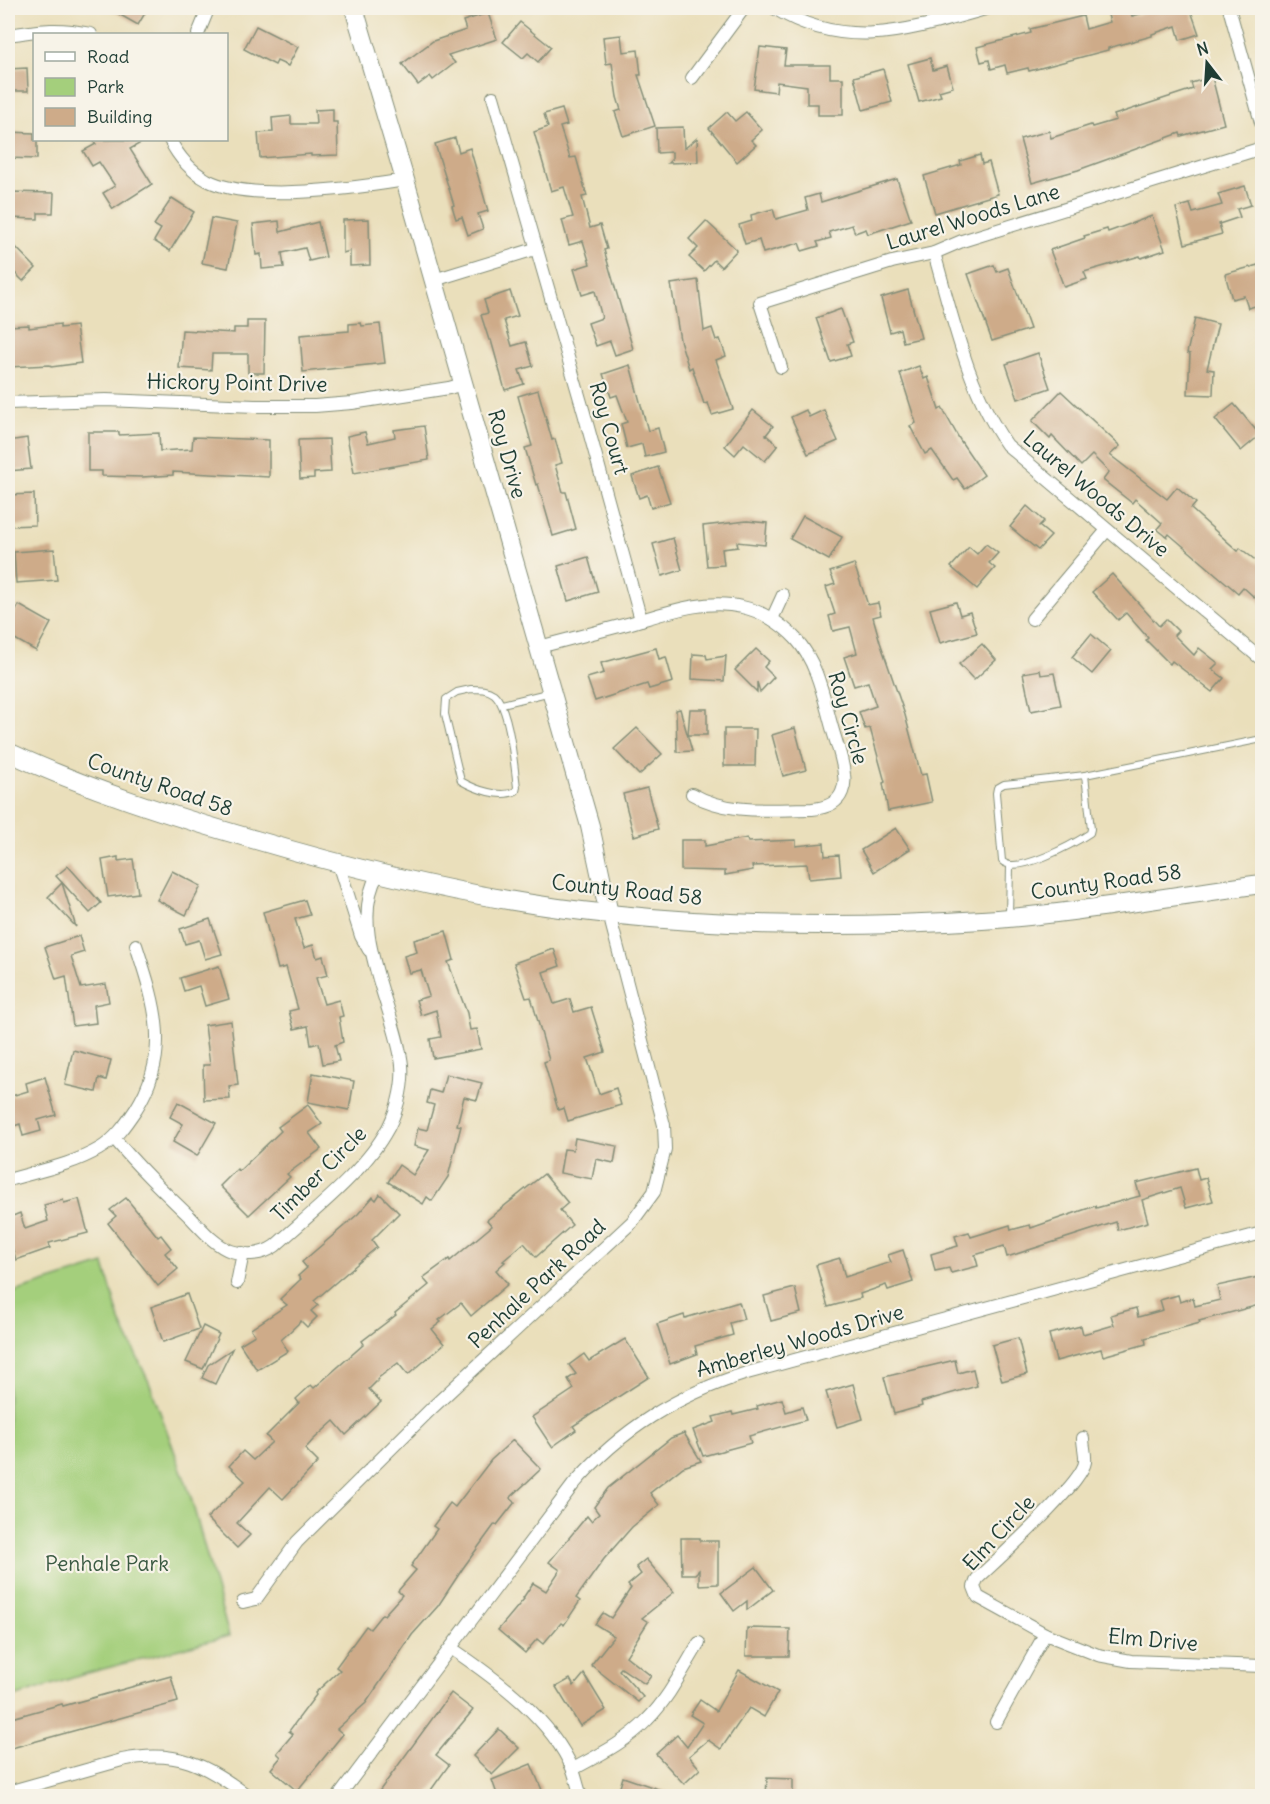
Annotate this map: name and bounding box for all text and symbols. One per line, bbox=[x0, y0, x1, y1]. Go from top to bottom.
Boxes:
legend bbox=[33, 33, 228, 141]
north arrow bbox=[1177, 33, 1237, 93]
text: N bbox=[1194, 37, 1211, 60]
text: Road bbox=[87, 45, 130, 68]
text: Park bbox=[87, 75, 124, 98]
text: Building bbox=[87, 105, 152, 128]
street label: Laurel Woods Lane bbox=[883, 177, 1063, 256]
street label: Hickory Point Drive bbox=[146, 367, 328, 398]
street label: Roy Court bbox=[583, 378, 636, 477]
street label: Roy Drive bbox=[482, 406, 533, 502]
street label: Laurel Woods Drive bbox=[1018, 424, 1175, 563]
street label: Roy Circle bbox=[822, 668, 875, 767]
street label: County Road 58 bbox=[84, 747, 236, 822]
street label: County Road 58 bbox=[1029, 858, 1183, 905]
street label: County Road 58 bbox=[550, 868, 704, 911]
street label: Timber Circle bbox=[265, 1120, 372, 1227]
street label: Penhale Park Road bbox=[462, 1213, 611, 1354]
street label: Amberley Woods Drive bbox=[693, 1298, 907, 1383]
street label: Elm Circle bbox=[957, 1489, 1041, 1576]
park label: Penhale Park bbox=[45, 1550, 169, 1577]
street label: Elm Drive bbox=[1107, 1622, 1199, 1657]

